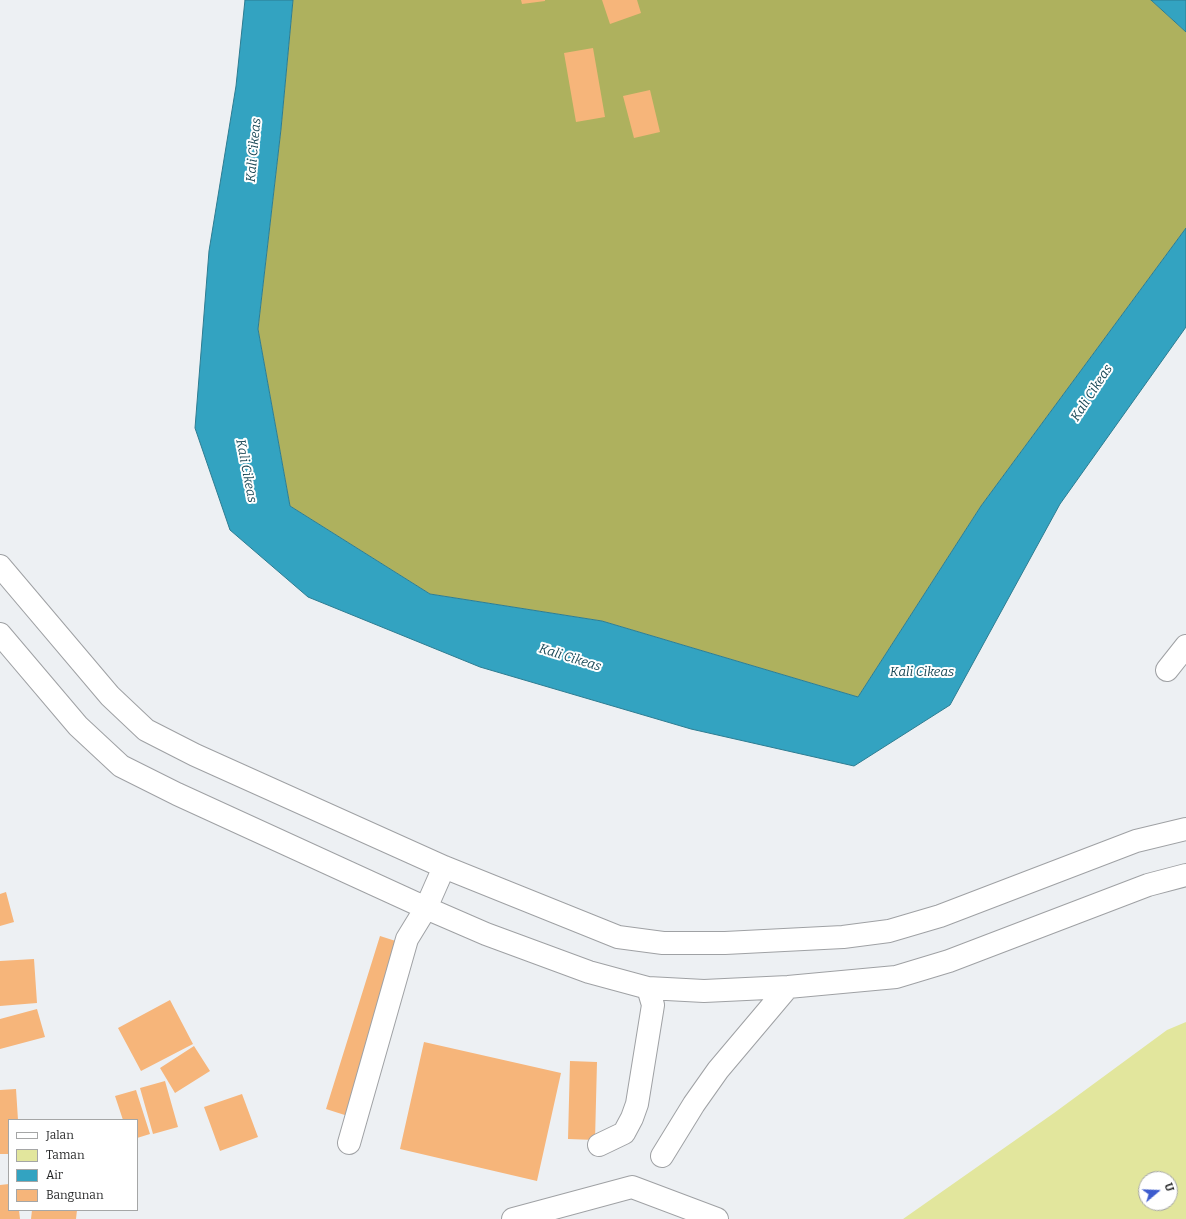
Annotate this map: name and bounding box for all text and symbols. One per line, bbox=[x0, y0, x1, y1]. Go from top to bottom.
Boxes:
water label: Kali Cikeas bbox=[243, 117, 265, 183]
water label: Kali Cikeas bbox=[1068, 362, 1116, 424]
water label: Kali Cikeas bbox=[232, 438, 260, 504]
water label: Kali Cikeas bbox=[537, 641, 603, 675]
water label: Kali Cikeas bbox=[890, 664, 954, 680]
legend bbox=[8, 1119, 138, 1211]
text: Jalan bbox=[46, 1128, 74, 1142]
text: Taman bbox=[46, 1148, 85, 1162]
text: Air bbox=[46, 1168, 63, 1182]
north arrow bbox=[1138, 1171, 1178, 1211]
text: U bbox=[1161, 1181, 1176, 1193]
text: Bangunan bbox=[46, 1188, 104, 1202]

